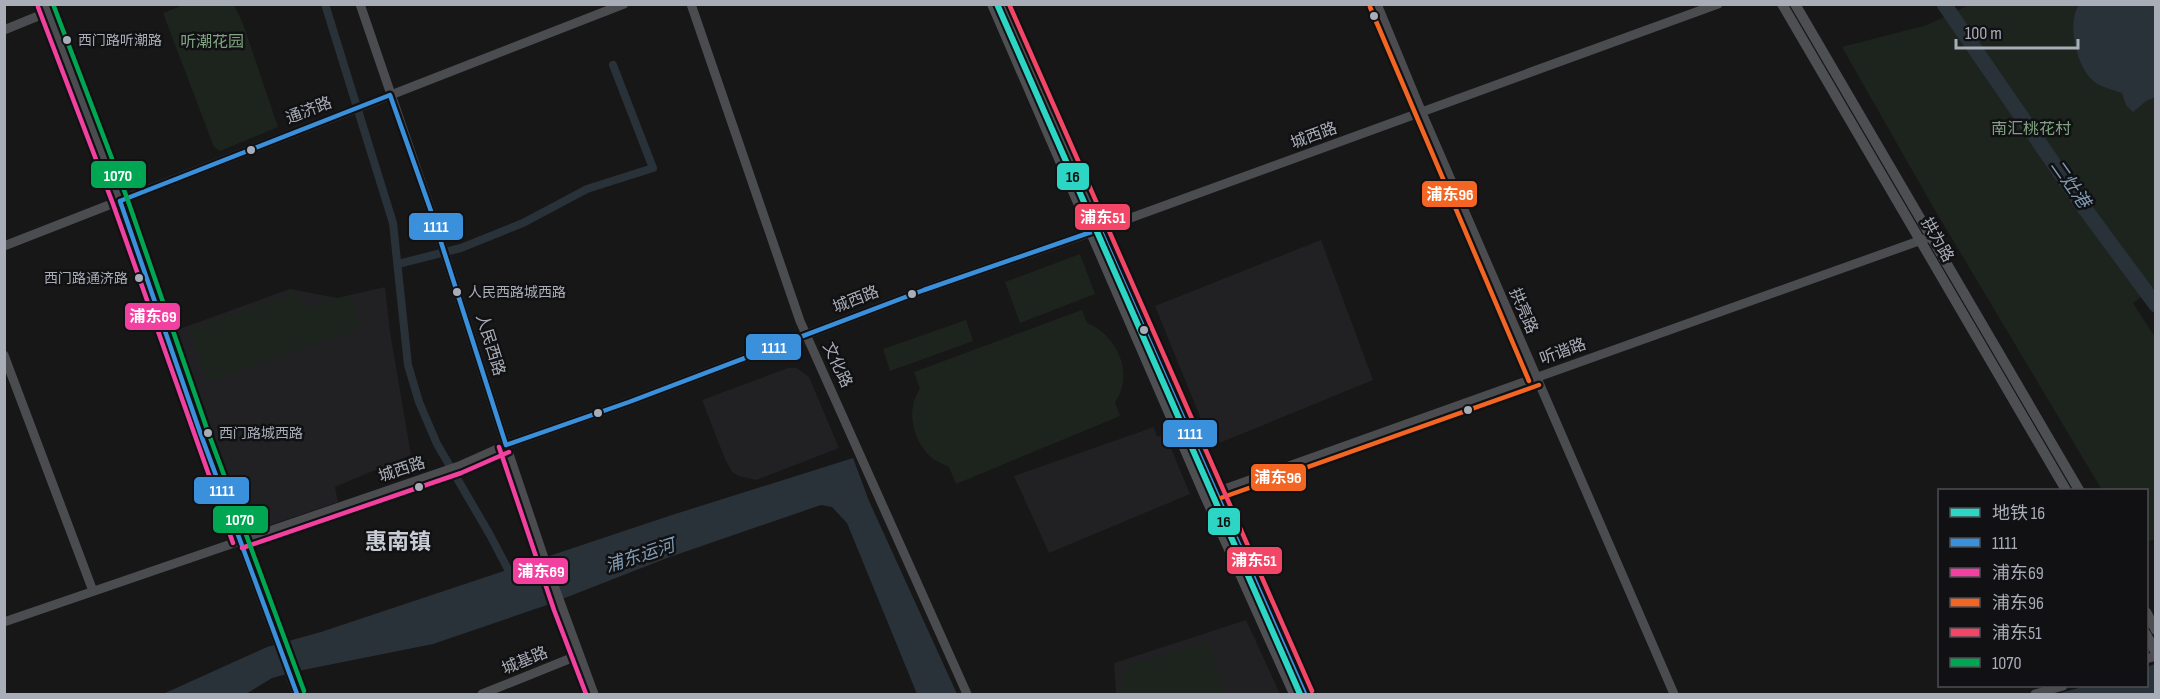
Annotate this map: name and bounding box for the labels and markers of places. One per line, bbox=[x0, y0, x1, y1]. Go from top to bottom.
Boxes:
unlabelled marker bbox=[1368, 10, 1380, 22]
place label: 西门路听潮路 bbox=[78, 32, 162, 49]
marker: 西门路听潮路 bbox=[61, 34, 73, 46]
unlabelled marker bbox=[245, 144, 257, 156]
place label: 西门路通济路 bbox=[44, 270, 128, 287]
marker: 西门路通济路 bbox=[133, 272, 145, 284]
place label: 人民西路城西路 bbox=[468, 284, 566, 301]
marker: 人民西路城西路 bbox=[451, 286, 463, 298]
unlabelled marker bbox=[906, 288, 918, 300]
unlabelled marker bbox=[1138, 324, 1150, 336]
unlabelled marker bbox=[1462, 404, 1474, 416]
unlabelled marker bbox=[592, 407, 604, 419]
place label: 西门路城西路 bbox=[219, 425, 303, 442]
marker: 西门路城西路 bbox=[202, 427, 214, 439]
unlabelled marker bbox=[413, 481, 425, 493]

